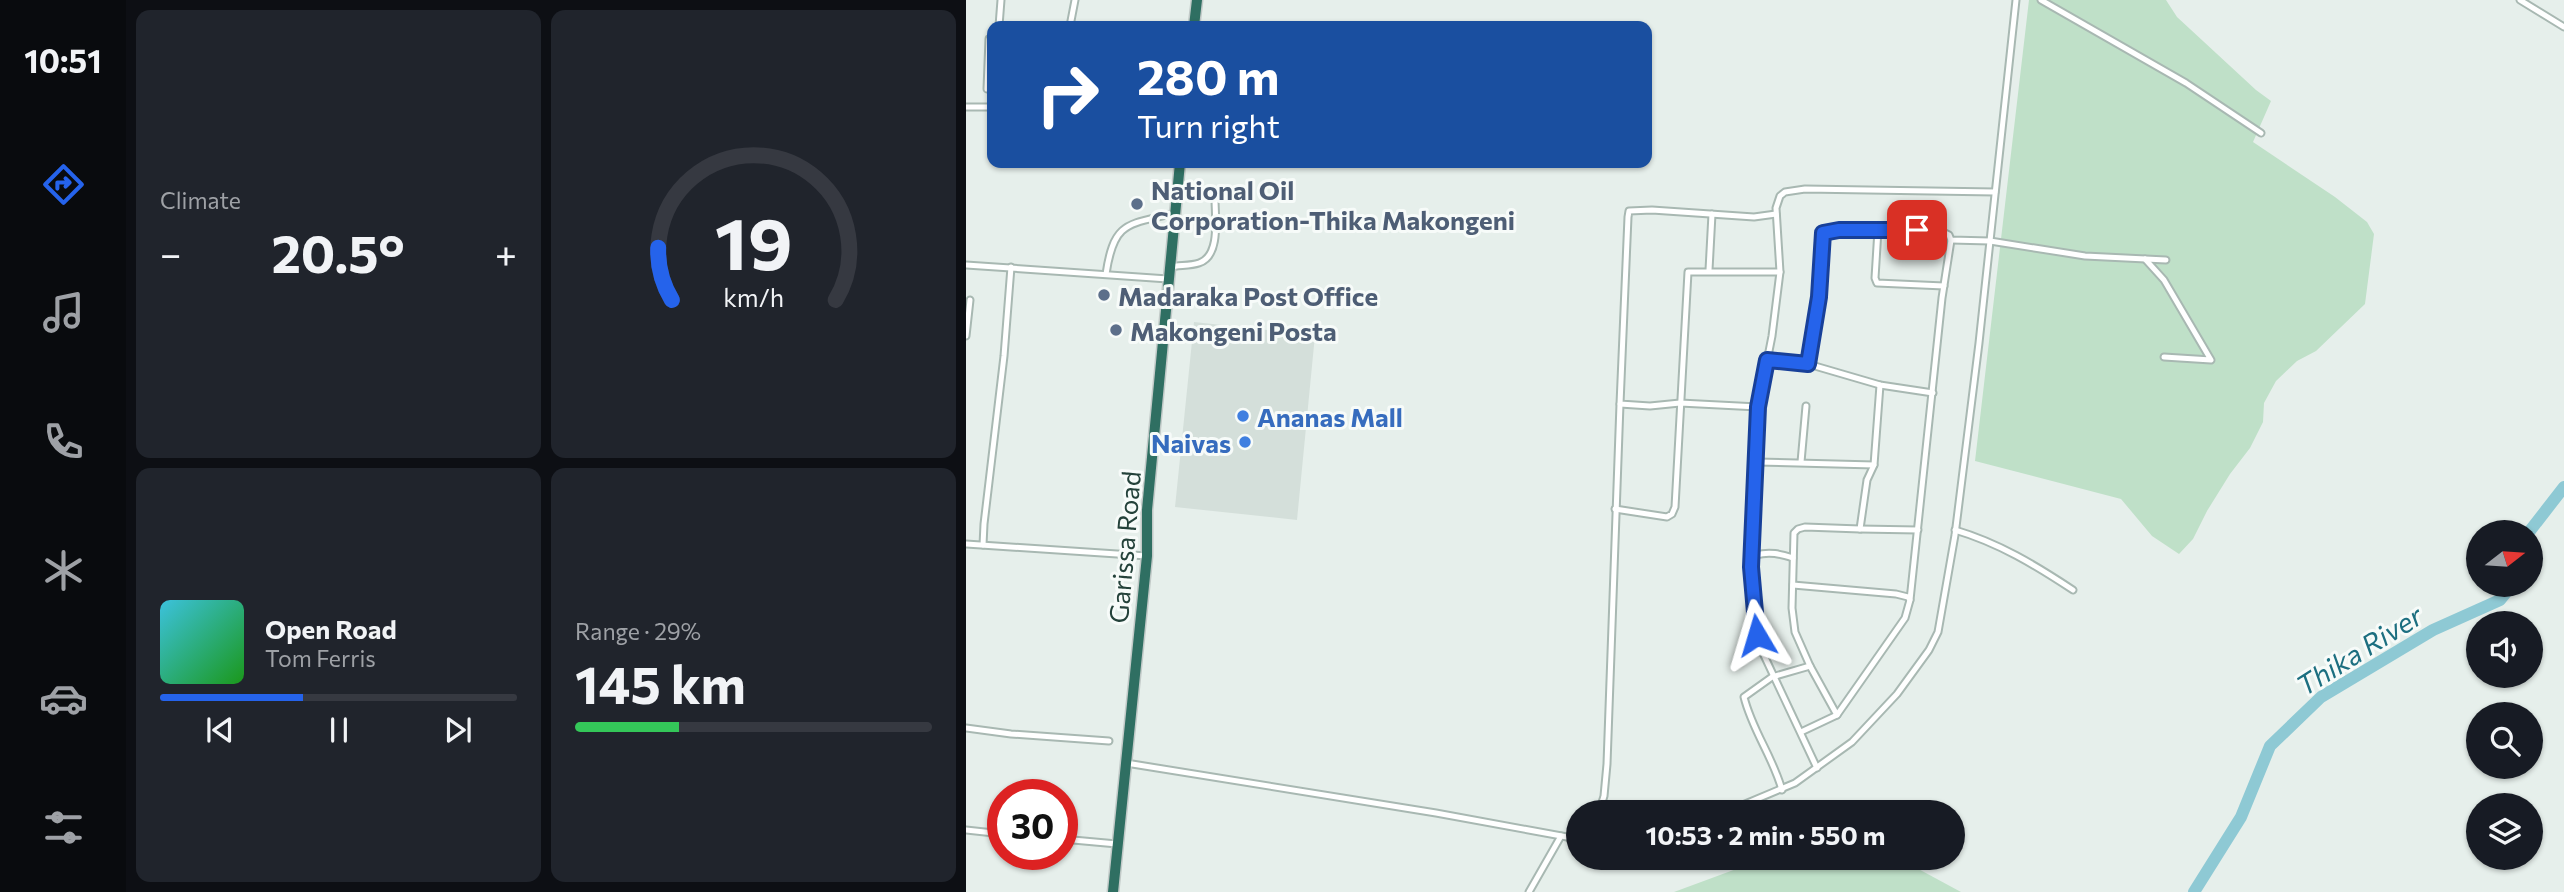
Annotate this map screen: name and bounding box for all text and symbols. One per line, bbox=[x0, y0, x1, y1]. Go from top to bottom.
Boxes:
text: 10:51 bbox=[24, 40, 102, 80]
text: 280 m bbox=[1137, 45, 1280, 105]
icon: right bbox=[1022, 49, 1113, 140]
text: Turn right bbox=[1137, 105, 1280, 145]
icon: directions bbox=[39, 160, 88, 209]
place label: National Oil Corporation-Thika Makongeni bbox=[1151, 174, 1515, 235]
text: Climate bbox=[160, 186, 241, 214]
text: 19 bbox=[715, 196, 792, 285]
marker: National Oil Corporation-Thika Makongeni bbox=[1129, 196, 1145, 212]
pin bbox=[1887, 200, 1947, 260]
icon: arrive bbox=[1898, 211, 1936, 249]
text: 20.5° bbox=[271, 220, 405, 284]
text: − bbox=[160, 229, 182, 276]
text: + bbox=[495, 229, 517, 276]
place label: Madaraka Post Office bbox=[1118, 280, 1378, 311]
text: km/h bbox=[723, 282, 784, 312]
marker: Madaraka Post Office bbox=[1096, 287, 1112, 303]
icon: music bbox=[39, 288, 88, 337]
place label: Makongeni Posta bbox=[1130, 315, 1337, 346]
marker: Makongeni Posta bbox=[1108, 322, 1124, 338]
place label: Ananas Mall bbox=[1257, 401, 1403, 432]
marker: Ananas Mall bbox=[1235, 408, 1251, 424]
icon: phone bbox=[39, 417, 88, 466]
place label: Naivas bbox=[1151, 427, 1231, 458]
marker: Naivas bbox=[1237, 434, 1253, 450]
street label: Garissa Road bbox=[1102, 470, 1146, 624]
north arrow bbox=[2466, 520, 2543, 597]
map controls bbox=[2466, 520, 2543, 870]
icon: climate bbox=[39, 546, 88, 595]
water label: Thika River bbox=[2290, 597, 2429, 702]
position arrow bbox=[1720, 598, 1794, 672]
button: sound bbox=[2466, 611, 2543, 688]
text: Open Road bbox=[265, 613, 397, 644]
text: Range · 29% bbox=[575, 617, 701, 645]
text: Tom Ferris bbox=[265, 644, 376, 672]
text: 145 km bbox=[575, 651, 746, 715]
icon: car bbox=[39, 674, 88, 723]
button: search bbox=[2466, 702, 2543, 779]
icon: previous bbox=[201, 711, 239, 749]
icon: pause bbox=[320, 711, 358, 749]
icon: next bbox=[439, 711, 477, 749]
speed limit sign: 30 bbox=[987, 779, 1078, 870]
button: layers bbox=[2466, 793, 2543, 870]
icon: filters bbox=[39, 803, 88, 852]
text: 10:53 · 2 min · 550 m bbox=[1646, 819, 1885, 850]

